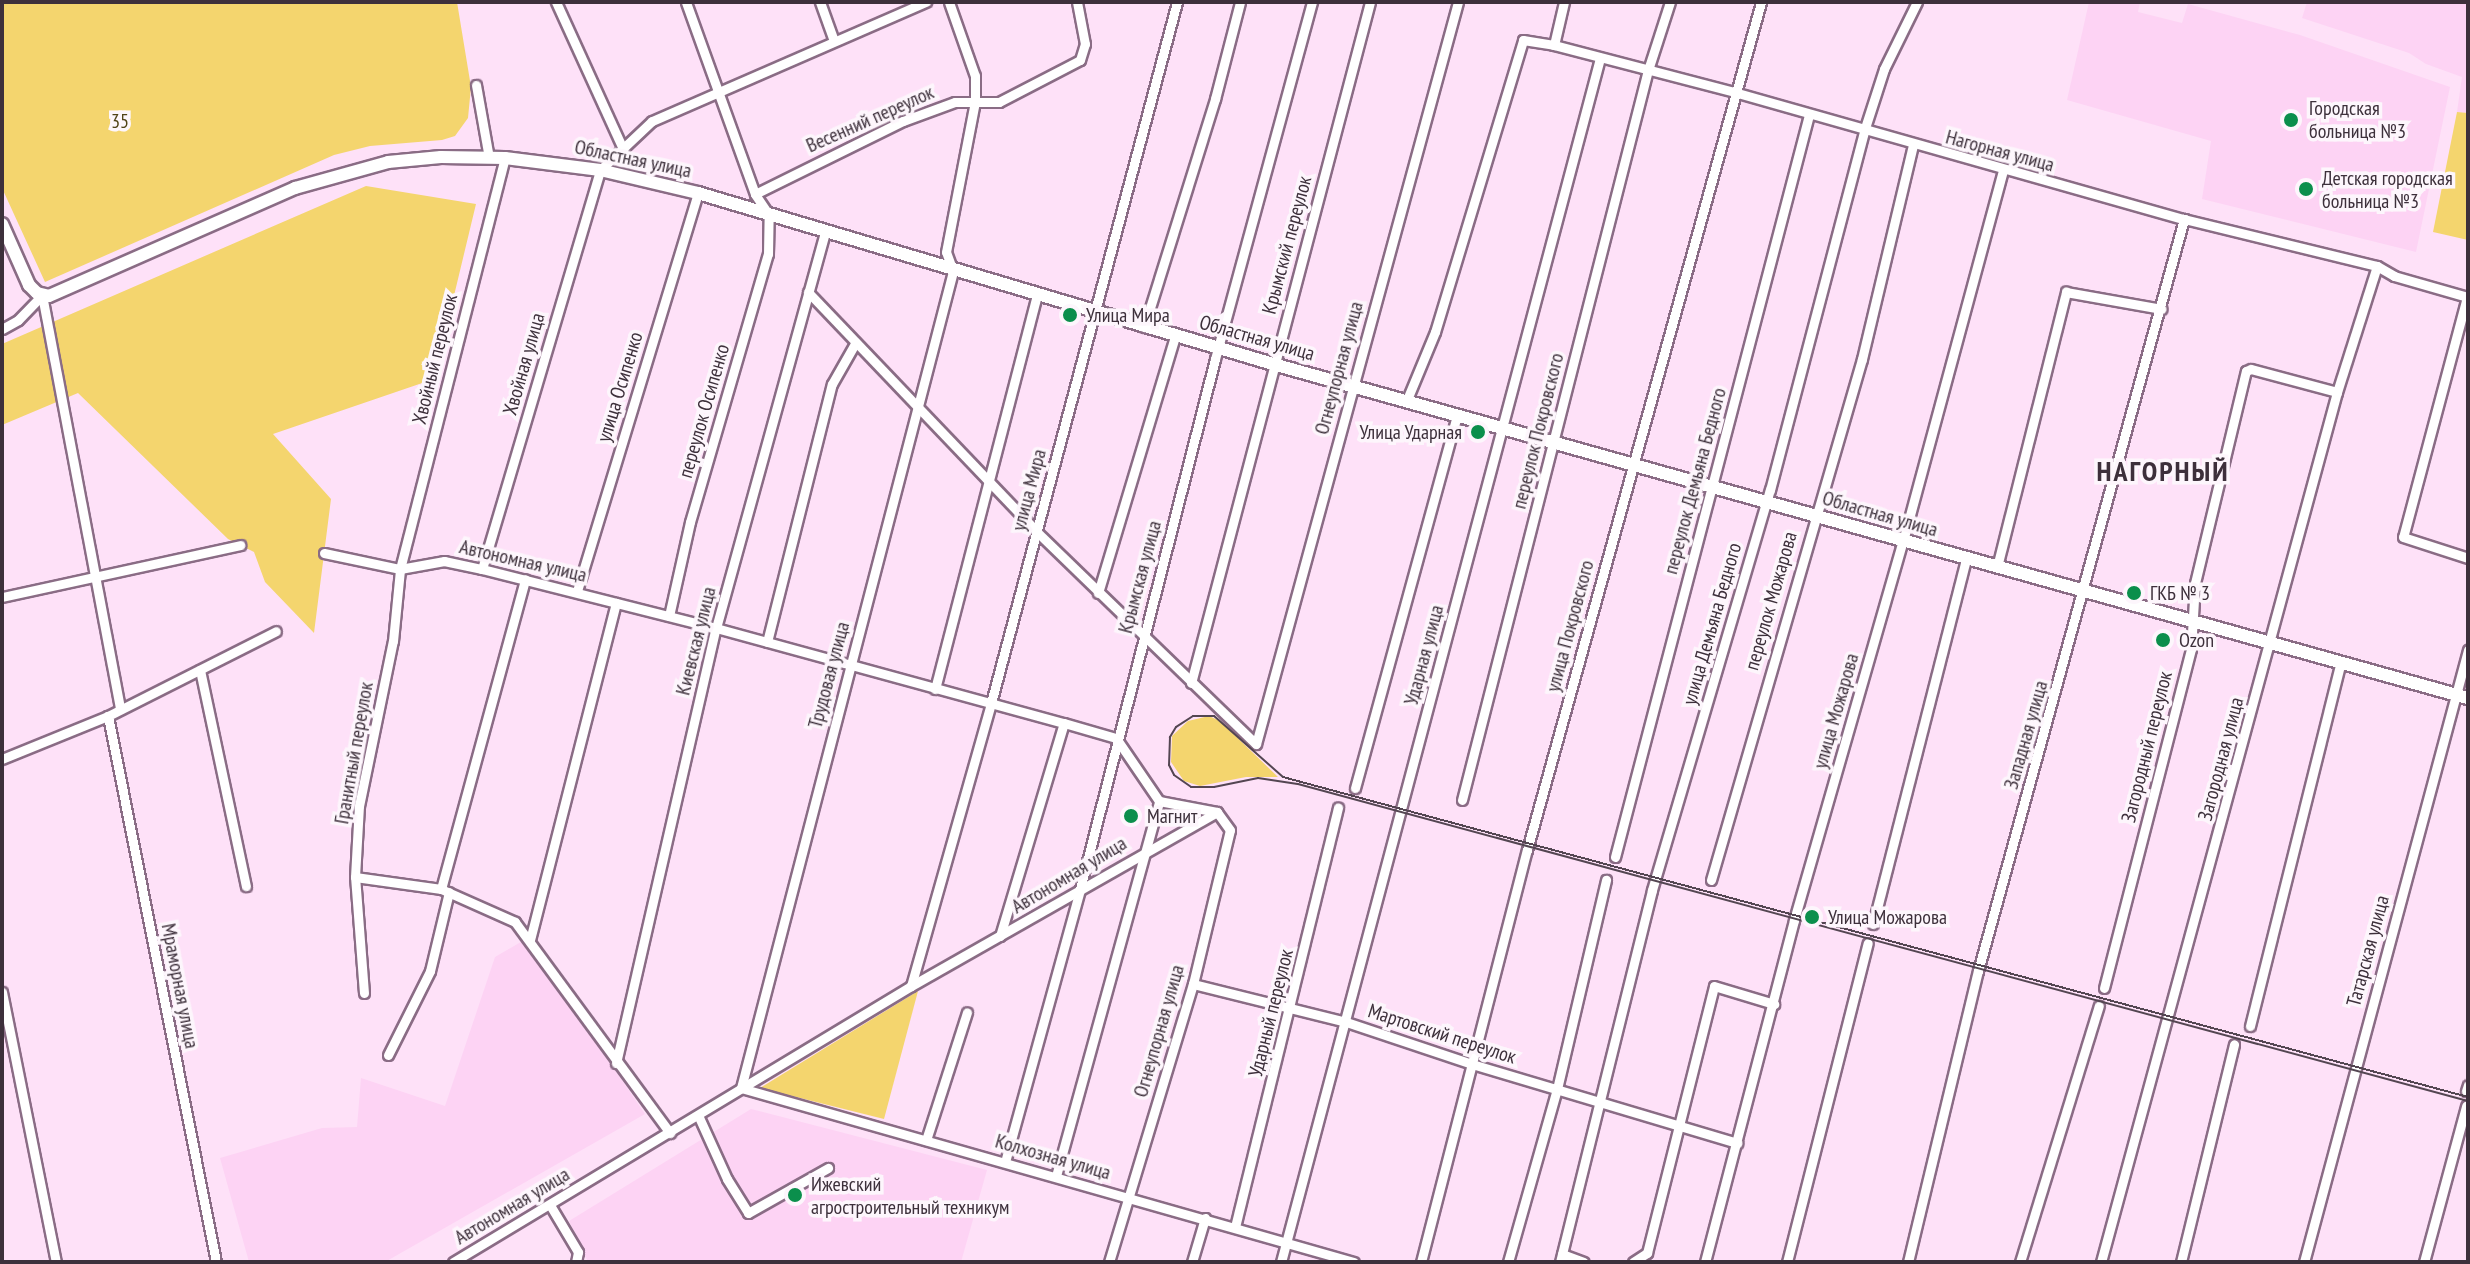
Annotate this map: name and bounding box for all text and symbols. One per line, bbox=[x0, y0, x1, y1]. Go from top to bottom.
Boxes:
street label: Весенний переулок bbox=[803, 80, 937, 158]
place label: Городская больница №3 bbox=[2309, 96, 2406, 143]
park label: 35 bbox=[111, 109, 129, 133]
marker: Городская больница №3 bbox=[2280, 109, 2302, 131]
street label: Нагорная улица bbox=[1943, 125, 2057, 177]
street label: Областная улица bbox=[572, 135, 694, 183]
place label: Детская городская больница №3 bbox=[2322, 166, 2453, 213]
street label: Крымский переулок bbox=[1257, 173, 1317, 317]
marker: Детская городская больница №3 bbox=[2297, 180, 2315, 198]
street label: Хвойный переулок bbox=[407, 291, 463, 427]
street label: Огнеупорная улица bbox=[1310, 299, 1368, 437]
place label: Улица Мира bbox=[1086, 303, 1170, 327]
marker: Улица Мира bbox=[1061, 306, 1079, 324]
street label: Хвойная улица bbox=[498, 310, 550, 418]
street label: Областная улица bbox=[1197, 310, 1317, 366]
street label: улица Осипенко bbox=[592, 329, 648, 445]
street label: переулок Осипенко bbox=[673, 341, 735, 481]
street label: переулок Покровского bbox=[1507, 351, 1569, 511]
street label: переулок Демьяна Бедного bbox=[1659, 385, 1731, 577]
place label: Улица Ударная bbox=[1359, 420, 1462, 444]
marker: Улица Ударная bbox=[1469, 423, 1487, 441]
street label: улица Мира bbox=[1007, 447, 1051, 533]
district label: НАГОРНЫЙ bbox=[2097, 454, 2229, 488]
street label: Областная улица bbox=[1820, 486, 1940, 542]
street label: Крымская улица bbox=[1113, 518, 1167, 636]
street label: переулок Можарова bbox=[1740, 529, 1802, 673]
street label: Автономная улица bbox=[457, 535, 589, 587]
street label: улица Демьяна Бедного bbox=[1677, 540, 1747, 708]
street label: улица Покровского bbox=[1541, 558, 1599, 694]
place label: ГКБ № 3 bbox=[2150, 581, 2210, 605]
street label: Киевская улица bbox=[671, 584, 721, 698]
marker: ГКБ № 3 bbox=[2125, 584, 2143, 602]
street label: Ударная улица bbox=[1399, 602, 1449, 708]
street label: Трудовая улица bbox=[803, 619, 855, 731]
place label: Ozon bbox=[2179, 628, 2214, 652]
marker: Ozon bbox=[2154, 631, 2172, 649]
street label: улица Можарова bbox=[1808, 651, 1864, 771]
street label: Загородный переулок bbox=[2117, 669, 2177, 825]
street label: Западная улица bbox=[1999, 678, 2053, 792]
street label: Гранитный переулок bbox=[330, 680, 378, 826]
street label: Загородная улица bbox=[2193, 695, 2249, 823]
place label: Магнит bbox=[1147, 804, 1198, 828]
marker: Магнит bbox=[1122, 807, 1140, 825]
street label: Автономная улица bbox=[1007, 831, 1131, 919]
street label: Татарская улица bbox=[2342, 893, 2394, 1009]
place label: Улица Можарова bbox=[1828, 905, 1947, 929]
marker: Улица Можарова bbox=[1803, 908, 1821, 926]
street label: Мраморная улица bbox=[156, 921, 204, 1051]
street label: Ударный переулок bbox=[1244, 947, 1298, 1079]
street label: Огнеупорная улица bbox=[1129, 962, 1189, 1100]
street label: Мартовский переулок bbox=[1365, 999, 1519, 1069]
street label: Колхозная улица bbox=[993, 1129, 1113, 1185]
street label: Автономная улица bbox=[450, 1162, 574, 1250]
place label: Ижевский агростроительный техникум bbox=[811, 1172, 1009, 1219]
marker: Ижевский агростроительный техникум bbox=[786, 1186, 804, 1204]

